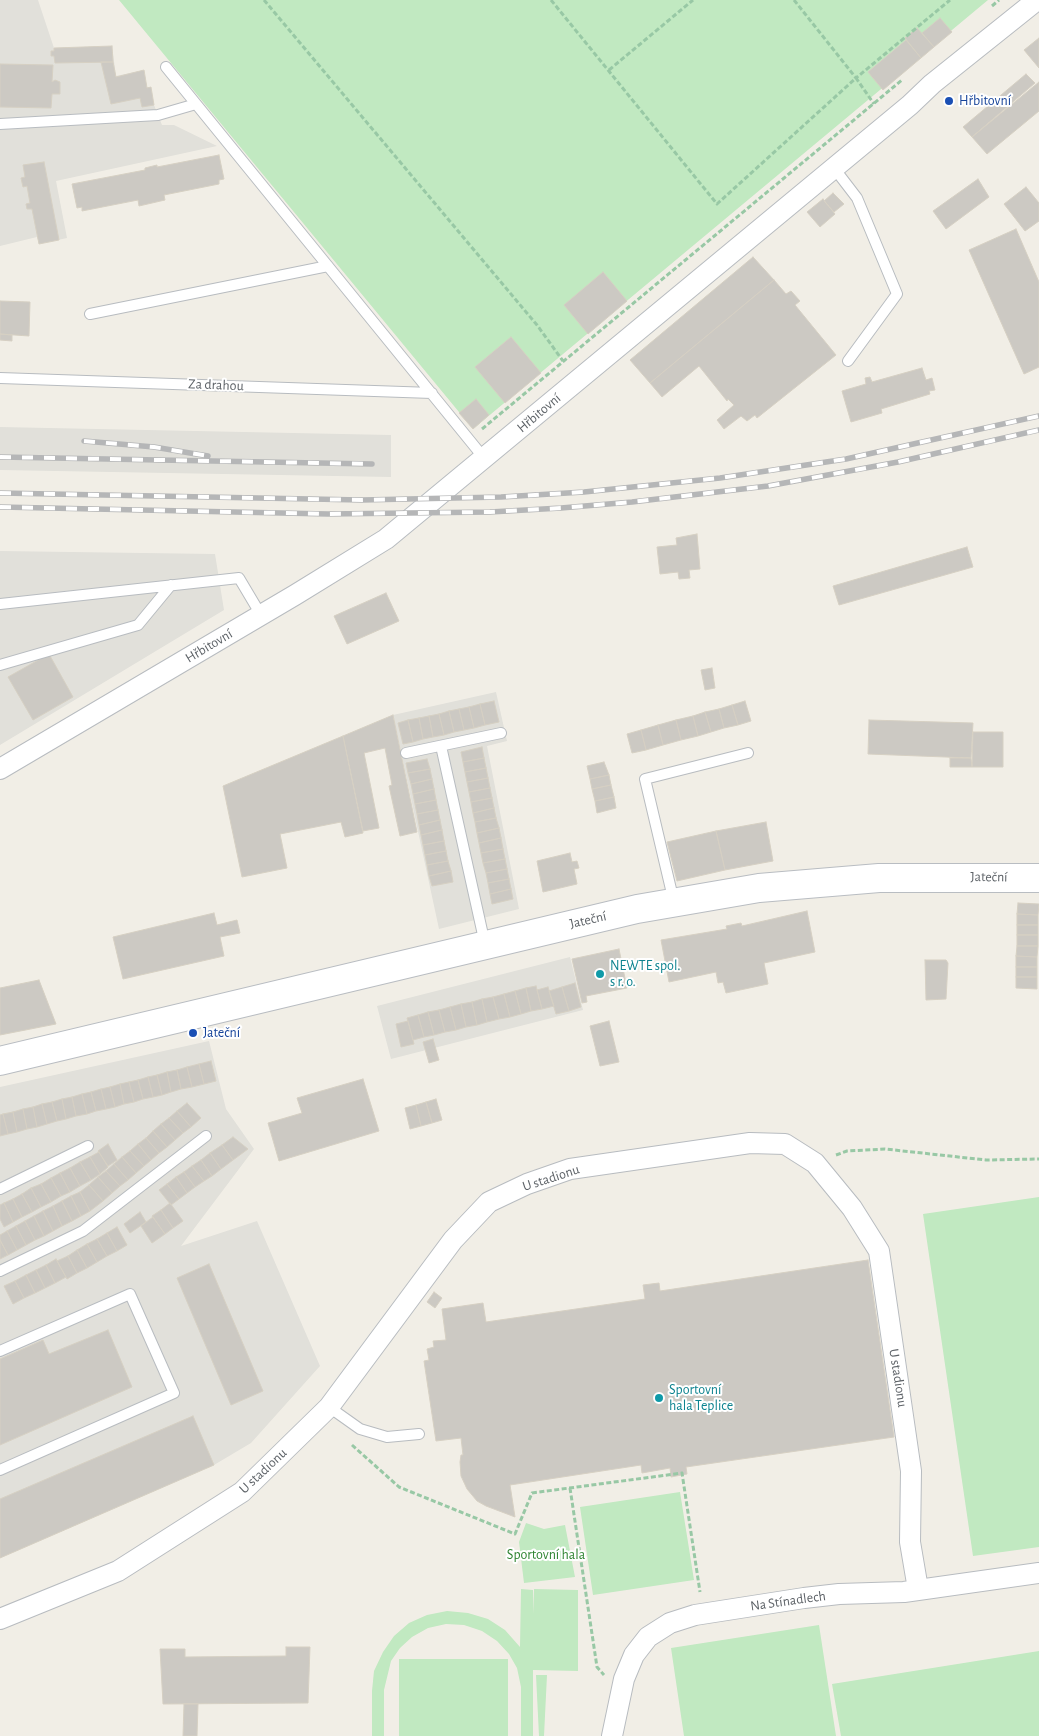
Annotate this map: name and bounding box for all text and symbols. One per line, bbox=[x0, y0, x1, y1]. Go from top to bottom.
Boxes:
place label: Hřbitovní bbox=[959, 93, 1011, 109]
marker: Hřbitovní bbox=[943, 95, 955, 107]
street label: Za drahou bbox=[188, 376, 244, 394]
street label: Hřbitovní bbox=[514, 390, 564, 436]
street label: Hřbitovní bbox=[182, 625, 236, 667]
street label: Jateční bbox=[970, 868, 1008, 886]
street label: Jateční bbox=[568, 908, 608, 932]
place label: NEWTE spol. s r. o. bbox=[610, 958, 681, 990]
marker: NEWTE spol. s r. o. bbox=[594, 968, 606, 980]
place label: Jateční bbox=[203, 1025, 240, 1041]
marker: Jateční bbox=[187, 1027, 199, 1039]
street label: U stadionu bbox=[520, 1161, 582, 1195]
street label: U stadionu bbox=[885, 1348, 911, 1408]
place label: Sportovní hala Teplice bbox=[669, 1382, 733, 1414]
marker: Sportovní hala Teplice bbox=[653, 1392, 665, 1404]
street label: U stadionu bbox=[236, 1445, 290, 1497]
park label: Sportovní hala bbox=[507, 1547, 585, 1563]
street label: Na Stínadlech bbox=[749, 1587, 827, 1615]

